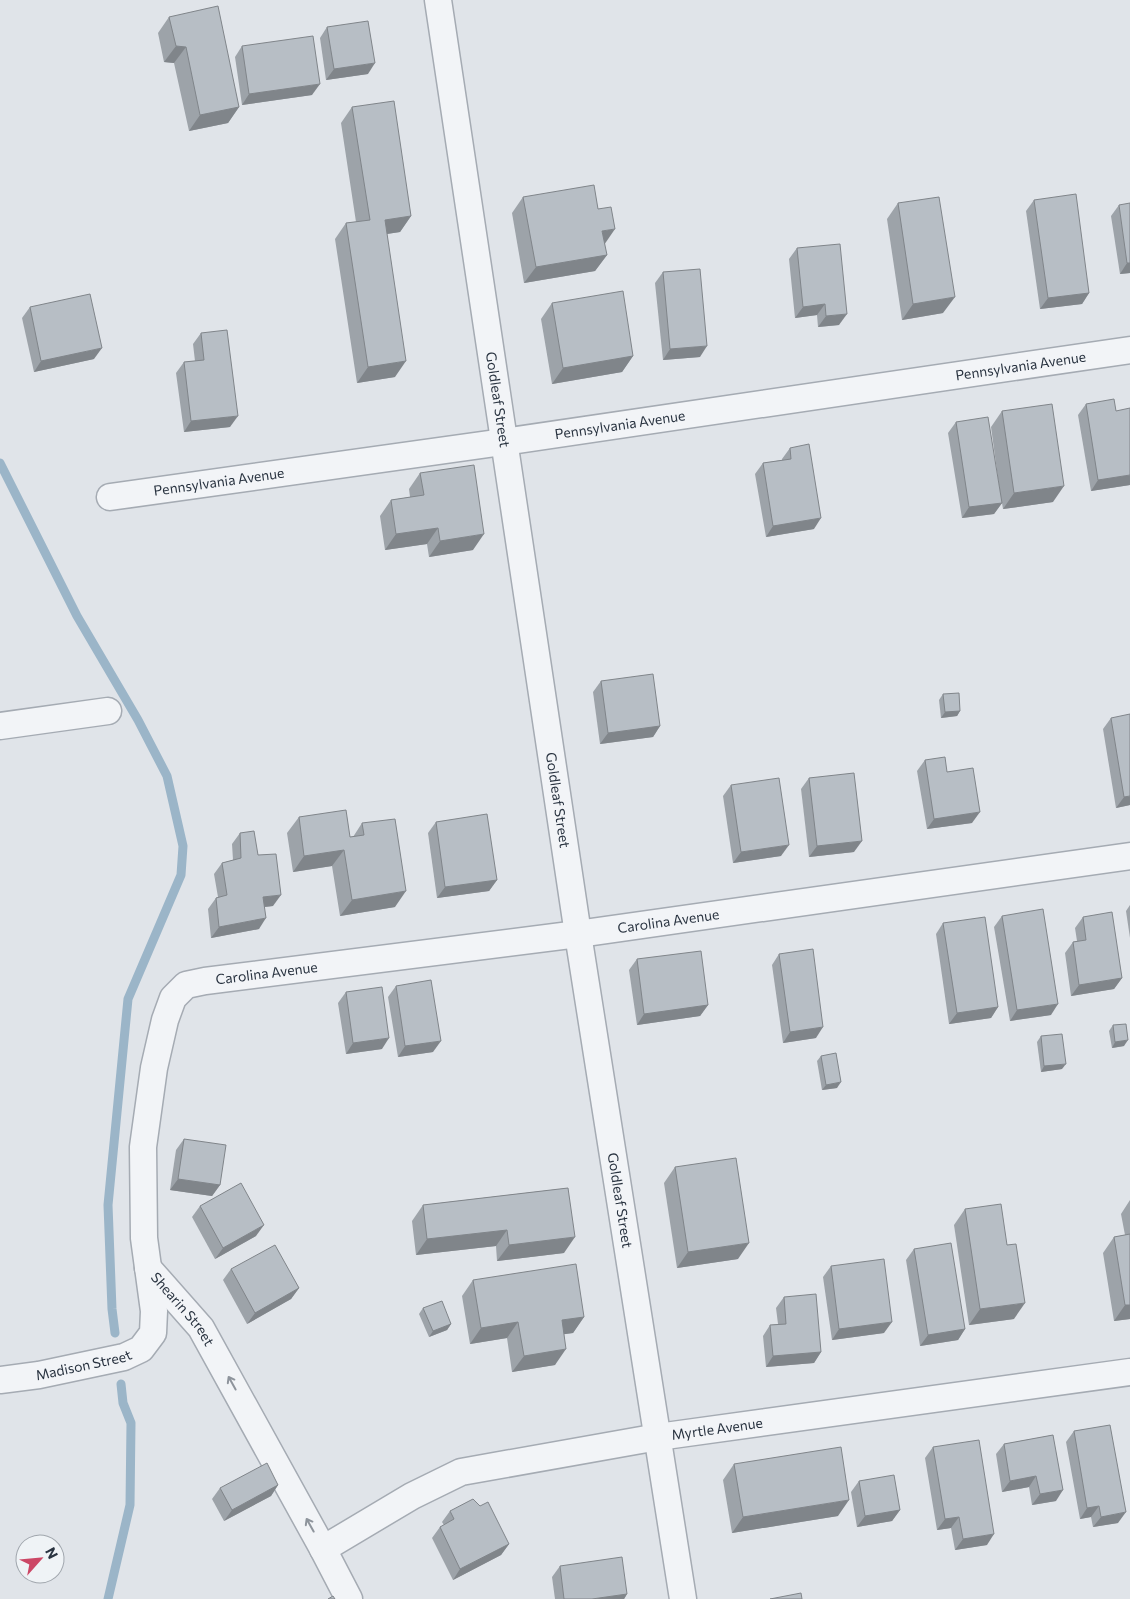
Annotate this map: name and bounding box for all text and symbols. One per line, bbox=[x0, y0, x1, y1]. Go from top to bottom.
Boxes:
street label: Pennsylvania Avenue bbox=[954, 348, 1087, 384]
street label: Goldleaf Street bbox=[483, 351, 514, 449]
street label: Pennsylvania Avenue bbox=[553, 406, 686, 442]
street label: Pennsylvania Avenue bbox=[152, 464, 285, 499]
street label: Goldleaf Street bbox=[543, 751, 574, 849]
street label: Carolina Avenue bbox=[616, 905, 720, 936]
street label: Carolina Avenue bbox=[215, 958, 318, 988]
street label: Goldleaf Street bbox=[605, 1151, 636, 1249]
street label: Shearin Street bbox=[148, 1269, 218, 1349]
street label: Madison Street bbox=[34, 1346, 134, 1383]
one-way arrow bbox=[226, 1376, 236, 1390]
street label: Myrtle Avenue bbox=[670, 1414, 764, 1443]
one-way arrow bbox=[305, 1518, 314, 1533]
north arrow bbox=[15, 1534, 65, 1584]
text: N bbox=[42, 1544, 62, 1561]

